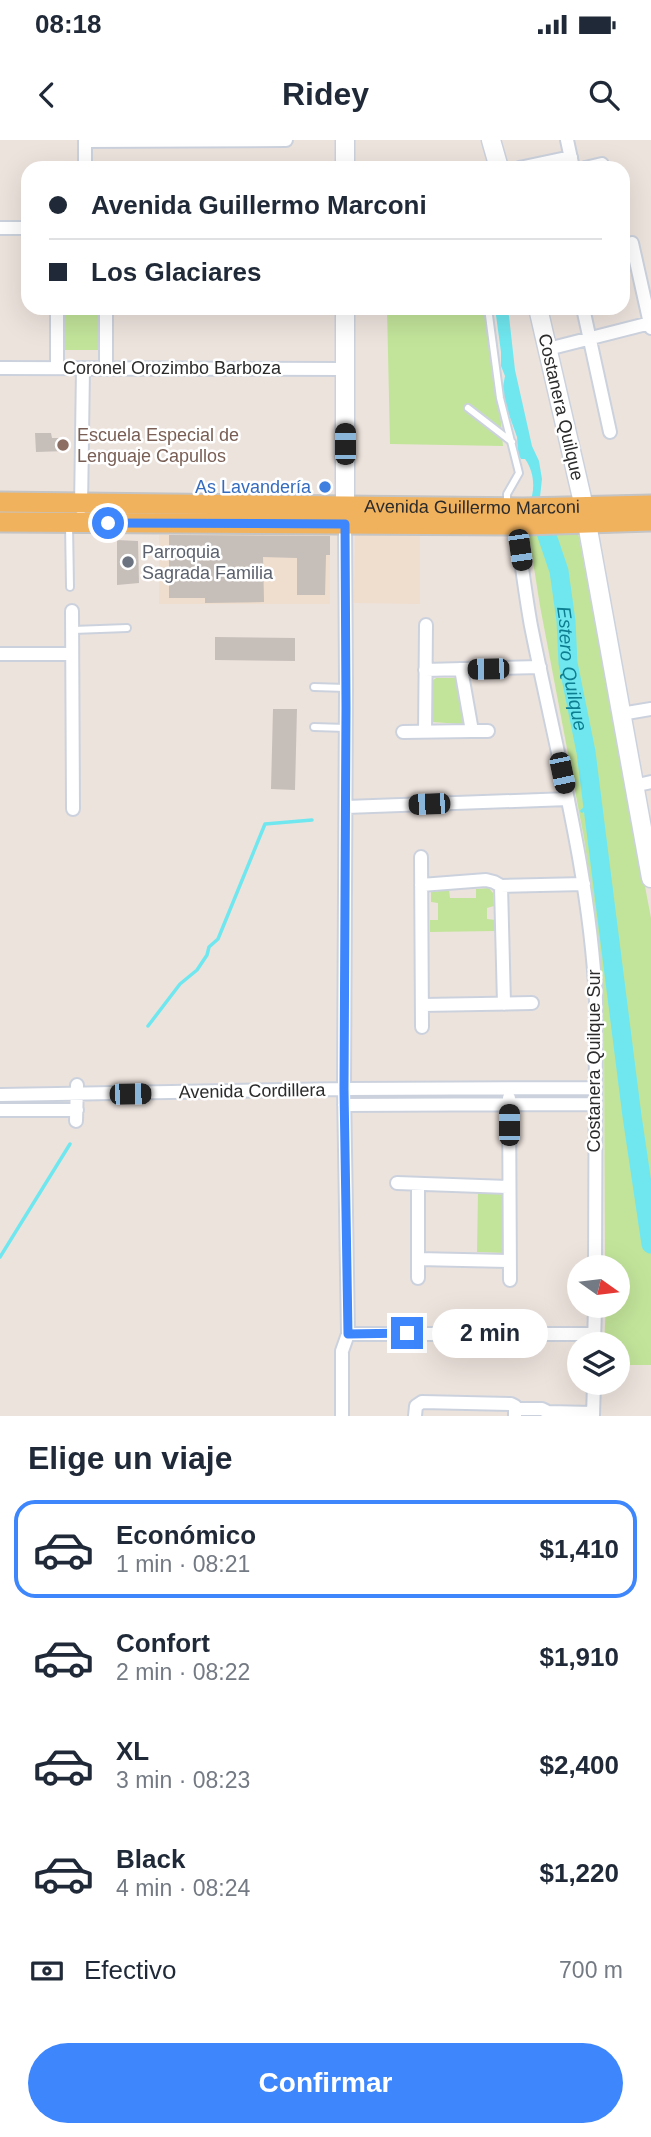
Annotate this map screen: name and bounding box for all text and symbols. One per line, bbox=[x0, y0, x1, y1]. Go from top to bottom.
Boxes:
text: 08:18 bbox=[35, 9, 102, 39]
icon: back bbox=[28, 76, 66, 114]
text: Ridey bbox=[282, 76, 369, 112]
icon: search bbox=[585, 76, 623, 114]
text: Avenida Guillermo Marconi bbox=[91, 190, 427, 220]
text: Los Glaciares bbox=[91, 257, 262, 287]
street label: Costanera Quilque bbox=[534, 332, 588, 482]
street label: Coronel Orozimbo Barboza bbox=[63, 358, 282, 378]
car bbox=[335, 423, 356, 465]
place label: Escuela Especial de Lenguaje Capullos bbox=[77, 425, 239, 466]
marker: Escuela Especial de Lenguaje Capullos bbox=[55, 437, 71, 453]
place label: As Lavandería bbox=[195, 477, 312, 497]
marker: As Lavandería bbox=[317, 479, 333, 495]
street label: Avenida Guillermo Marconi bbox=[364, 496, 580, 518]
route start bbox=[92, 507, 124, 539]
car bbox=[507, 528, 534, 572]
place label: Parroquia Sagrada Familia bbox=[142, 542, 274, 583]
marker: Parroquia Sagrada Familia bbox=[120, 554, 136, 570]
water label: Estero Quilque bbox=[553, 605, 591, 733]
car bbox=[467, 658, 510, 680]
car bbox=[548, 750, 577, 796]
car bbox=[408, 793, 451, 815]
street label: Costanera Quilque Sur bbox=[584, 969, 604, 1153]
street label: Avenida Cordillera bbox=[178, 1080, 327, 1102]
car bbox=[109, 1083, 152, 1105]
car bbox=[499, 1104, 520, 1146]
north arrow bbox=[567, 1255, 630, 1318]
map controls bbox=[567, 1255, 630, 1395]
callout: 2 min bbox=[432, 1308, 547, 1358]
route end bbox=[391, 1317, 423, 1349]
text: 2 min bbox=[460, 1320, 520, 1346]
button: layers bbox=[567, 1332, 630, 1395]
text: Elige un viaje bbox=[28, 1440, 233, 1476]
icon: car bbox=[32, 1518, 95, 1581]
text: Económico bbox=[116, 1520, 256, 1550]
text: $1,410 bbox=[539, 1534, 619, 1564]
text: 1 min · 08:21 bbox=[116, 1551, 250, 1577]
icon: car bbox=[32, 1626, 95, 1689]
text: Confort bbox=[116, 1628, 210, 1658]
text: $1,910 bbox=[539, 1642, 619, 1672]
text: 2 min · 08:22 bbox=[116, 1659, 250, 1685]
icon: car bbox=[32, 1734, 95, 1797]
text: XL bbox=[116, 1736, 149, 1766]
text: $2,400 bbox=[539, 1750, 619, 1780]
text: 3 min · 08:23 bbox=[116, 1767, 250, 1793]
icon: car bbox=[32, 1842, 95, 1905]
text: Black bbox=[116, 1844, 185, 1874]
text: $1,220 bbox=[539, 1858, 619, 1888]
text: 4 min · 08:24 bbox=[116, 1875, 250, 1901]
icon: cash bbox=[28, 1952, 66, 1990]
text: Efectivo bbox=[84, 1955, 177, 1985]
text: 700 m bbox=[559, 1957, 623, 1983]
button: Confirmar bbox=[28, 2043, 623, 2123]

